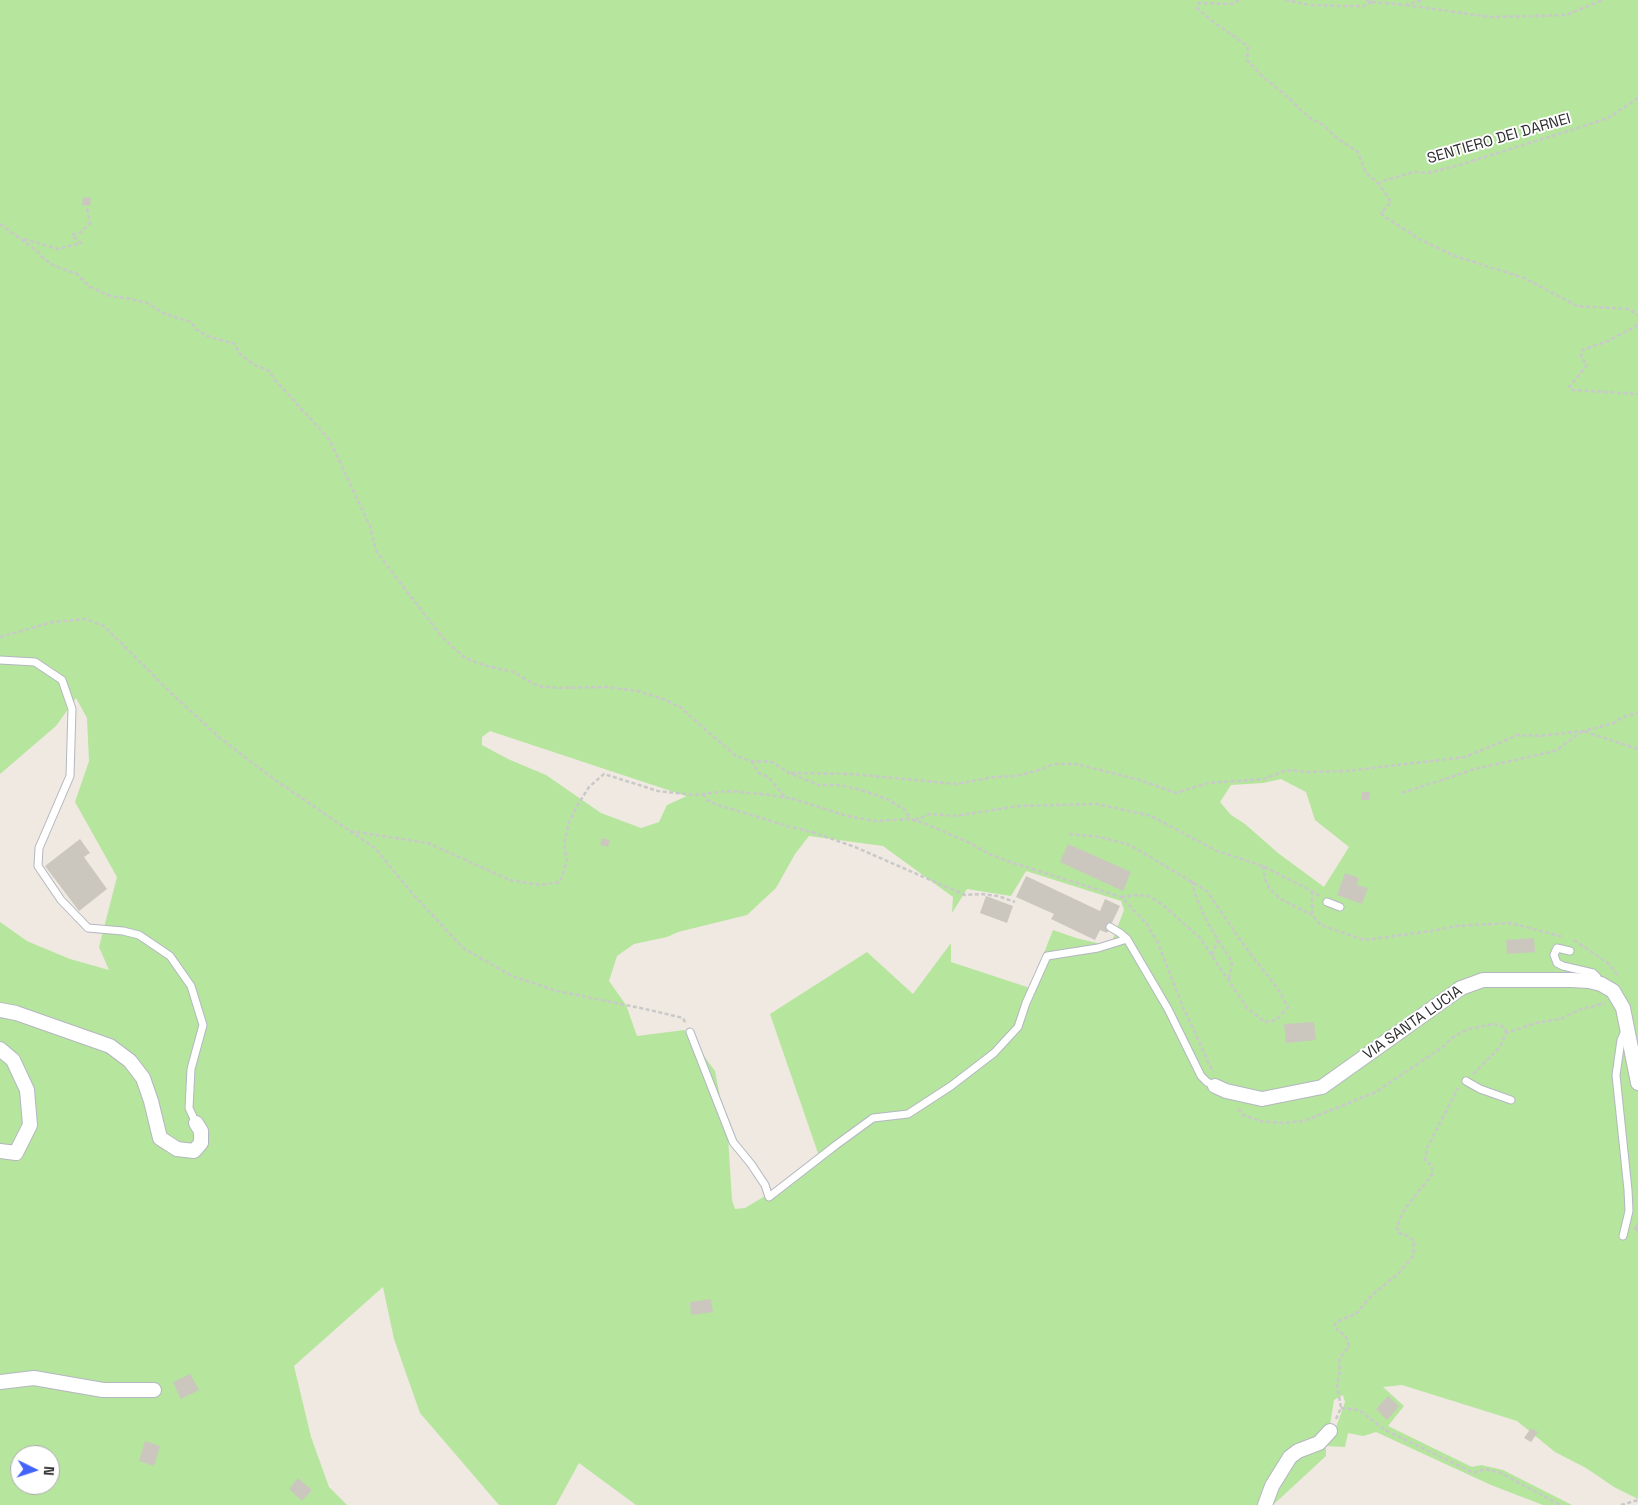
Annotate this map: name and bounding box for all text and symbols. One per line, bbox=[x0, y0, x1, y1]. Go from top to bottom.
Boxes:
street label: SENTIERO DEI DARNEI bbox=[1425, 110, 1573, 168]
street label: VIA SANTA LUCIA bbox=[1360, 982, 1466, 1064]
north arrow bbox=[10, 1445, 60, 1495]
text: N bbox=[40, 1466, 58, 1476]

